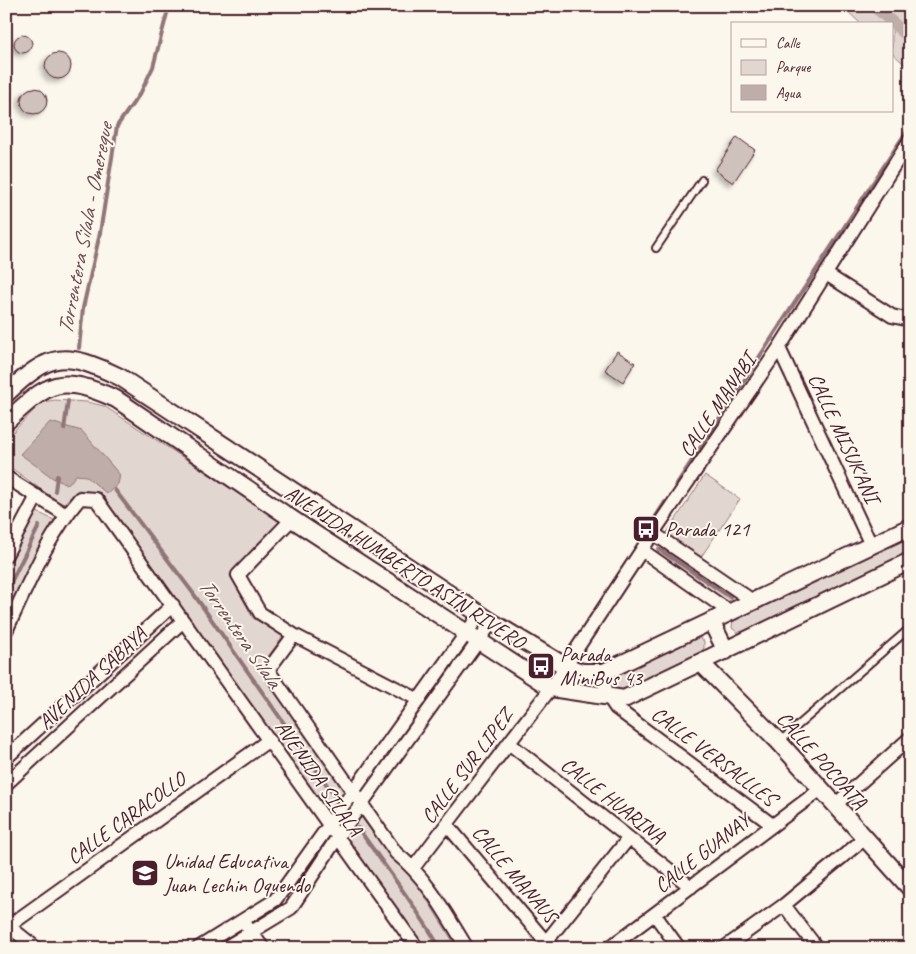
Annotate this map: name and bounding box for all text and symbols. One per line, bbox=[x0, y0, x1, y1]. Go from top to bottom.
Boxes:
legend bbox=[731, 22, 894, 112]
text: Calle bbox=[776, 34, 801, 53]
text: Parque bbox=[776, 58, 812, 77]
text: Agua bbox=[776, 84, 801, 103]
water label: Torrentera Silala - Omereque bbox=[51, 117, 120, 337]
street label: CALLE MANABI bbox=[673, 345, 764, 462]
street label: CALLE MISUK'ANI bbox=[803, 369, 887, 511]
street label: AVENIDA HUMBERTO ASÍN RIVERO bbox=[280, 479, 532, 656]
bus stop icon: Parada 121 bbox=[631, 514, 661, 544]
place label: Parada 121 bbox=[665, 516, 751, 542]
water label: Torrentera Silala bbox=[192, 573, 289, 695]
street label: AVENIDA SABAYA bbox=[32, 620, 153, 735]
place label: Parada MiniBus 43 bbox=[560, 641, 644, 691]
bus stop icon: Parada MiniBus 43 bbox=[526, 651, 556, 681]
street label: CALLE SUR LIPEZ bbox=[415, 701, 521, 829]
street label: CALLE VERSALLLES bbox=[646, 701, 785, 814]
street label: CALLE POCOATA bbox=[771, 706, 873, 815]
street label: AVENIDA SILALA bbox=[270, 715, 369, 842]
street label: CALLE HUARINA bbox=[556, 751, 671, 849]
street label: CALLE CARACOLLO bbox=[62, 765, 193, 870]
street label: CALLE GUANAY bbox=[649, 805, 758, 898]
street label: CALLE MANAUS bbox=[467, 820, 565, 930]
place label: Unidad Educativa Juan Lechin Oquendo bbox=[163, 848, 311, 898]
school or university icon: Unidad Educativa Juan Lechin Oquendo bbox=[130, 858, 160, 888]

